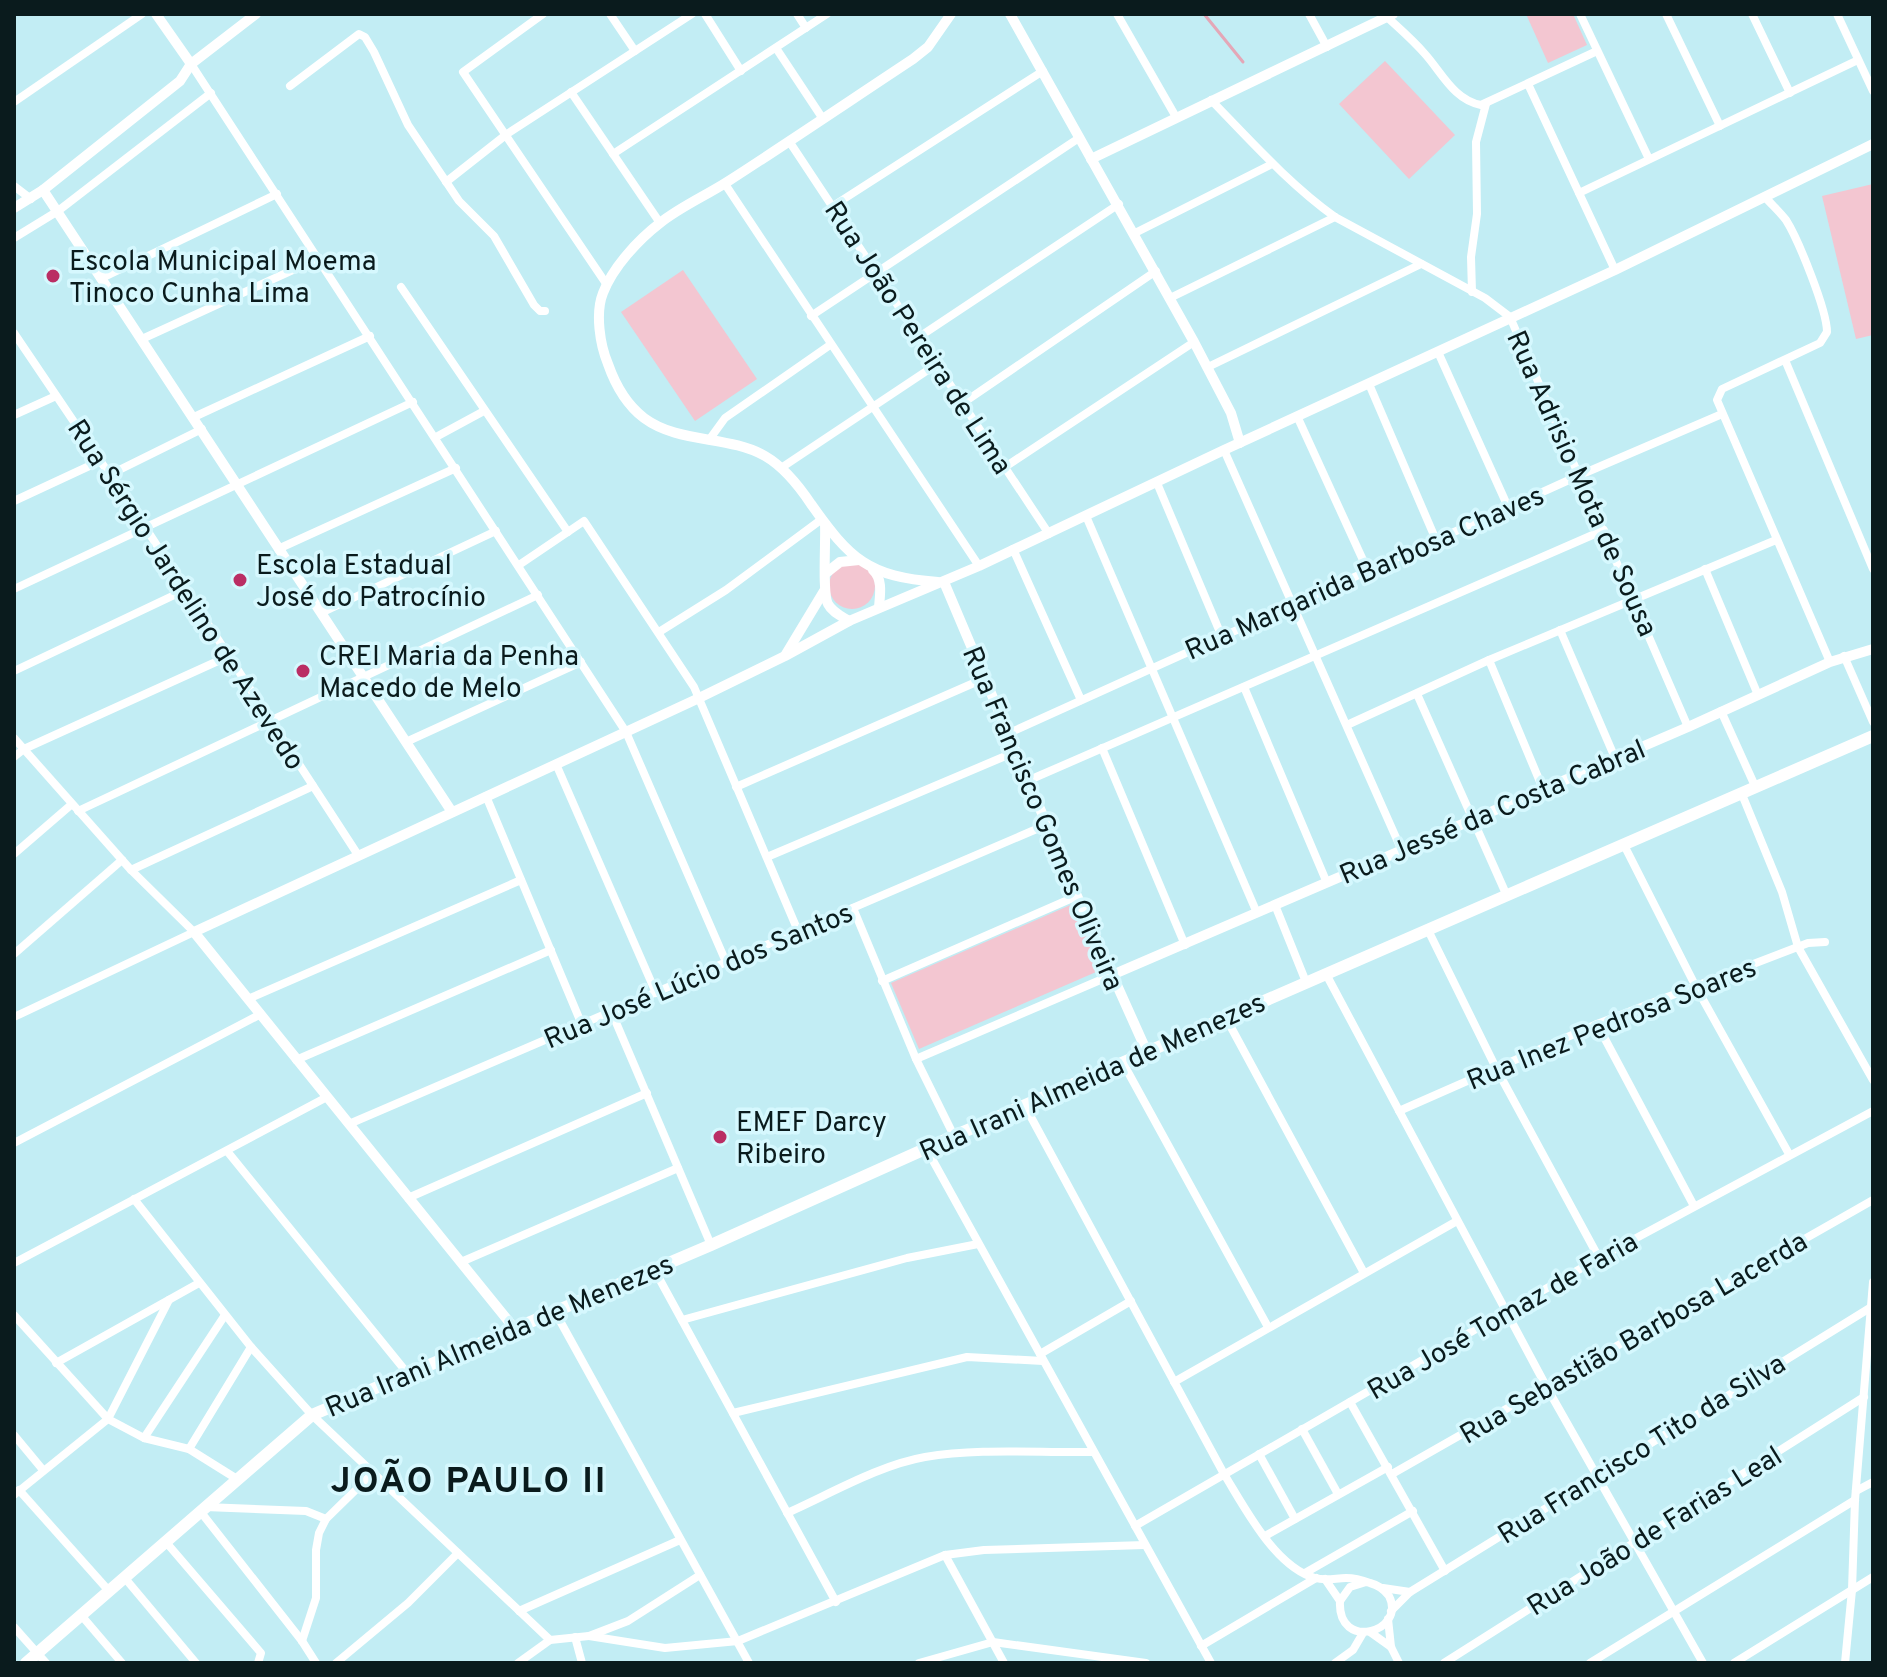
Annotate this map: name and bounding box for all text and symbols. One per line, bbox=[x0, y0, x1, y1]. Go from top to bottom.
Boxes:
street label: Rua João Pereira de Lima bbox=[814, 195, 1018, 482]
place label: Escola Municipal Moema Tinoco Cunha Lima bbox=[69, 245, 377, 313]
marker: Escola Municipal Moema Tinoco Cunha Lima bbox=[44, 267, 62, 285]
street label: Rua Adrisio Mota de Sousa bbox=[1496, 326, 1664, 643]
street label: Rua Sérgio Jardelino de Azevedo bbox=[57, 413, 312, 778]
street label: Rua Margarida Barbosa Chaves bbox=[1180, 479, 1550, 670]
place label: Escola Estadual José do Patrocínio bbox=[256, 549, 486, 617]
marker: Escola Estadual José do Patrocínio bbox=[231, 571, 249, 589]
place label: CREI Maria da Penha Macedo de Melo bbox=[319, 640, 579, 708]
street label: Rua Francisco Gomes Oliveira bbox=[952, 641, 1130, 997]
marker: CREI Maria da Penha Macedo de Melo bbox=[294, 662, 312, 680]
street label: Rua Jessé da Costa Cabral bbox=[1335, 733, 1652, 895]
street label: Rua José Lúcio dos Santos bbox=[539, 896, 859, 1059]
street label: Rua Inez Pedrosa Soares bbox=[1462, 951, 1762, 1100]
street label: Rua Irani Almeida de Menezes bbox=[915, 986, 1272, 1171]
place label: EMEF Darcy Ribeiro bbox=[736, 1106, 887, 1174]
marker: EMEF Darcy Ribeiro bbox=[711, 1128, 729, 1146]
street label: Rua José Tomaz de Faria bbox=[1362, 1225, 1645, 1410]
street label: Rua Sebastião Barbosa Lacerda bbox=[1454, 1225, 1815, 1454]
street label: Rua Irani Almeida de Menezes bbox=[321, 1248, 680, 1428]
street label: Rua Francisco Tito da Silva bbox=[1492, 1347, 1793, 1554]
street label: Rua João de Farias Leal bbox=[1521, 1439, 1790, 1626]
district label: JOÃO PAULO II bbox=[331, 1458, 607, 1506]

